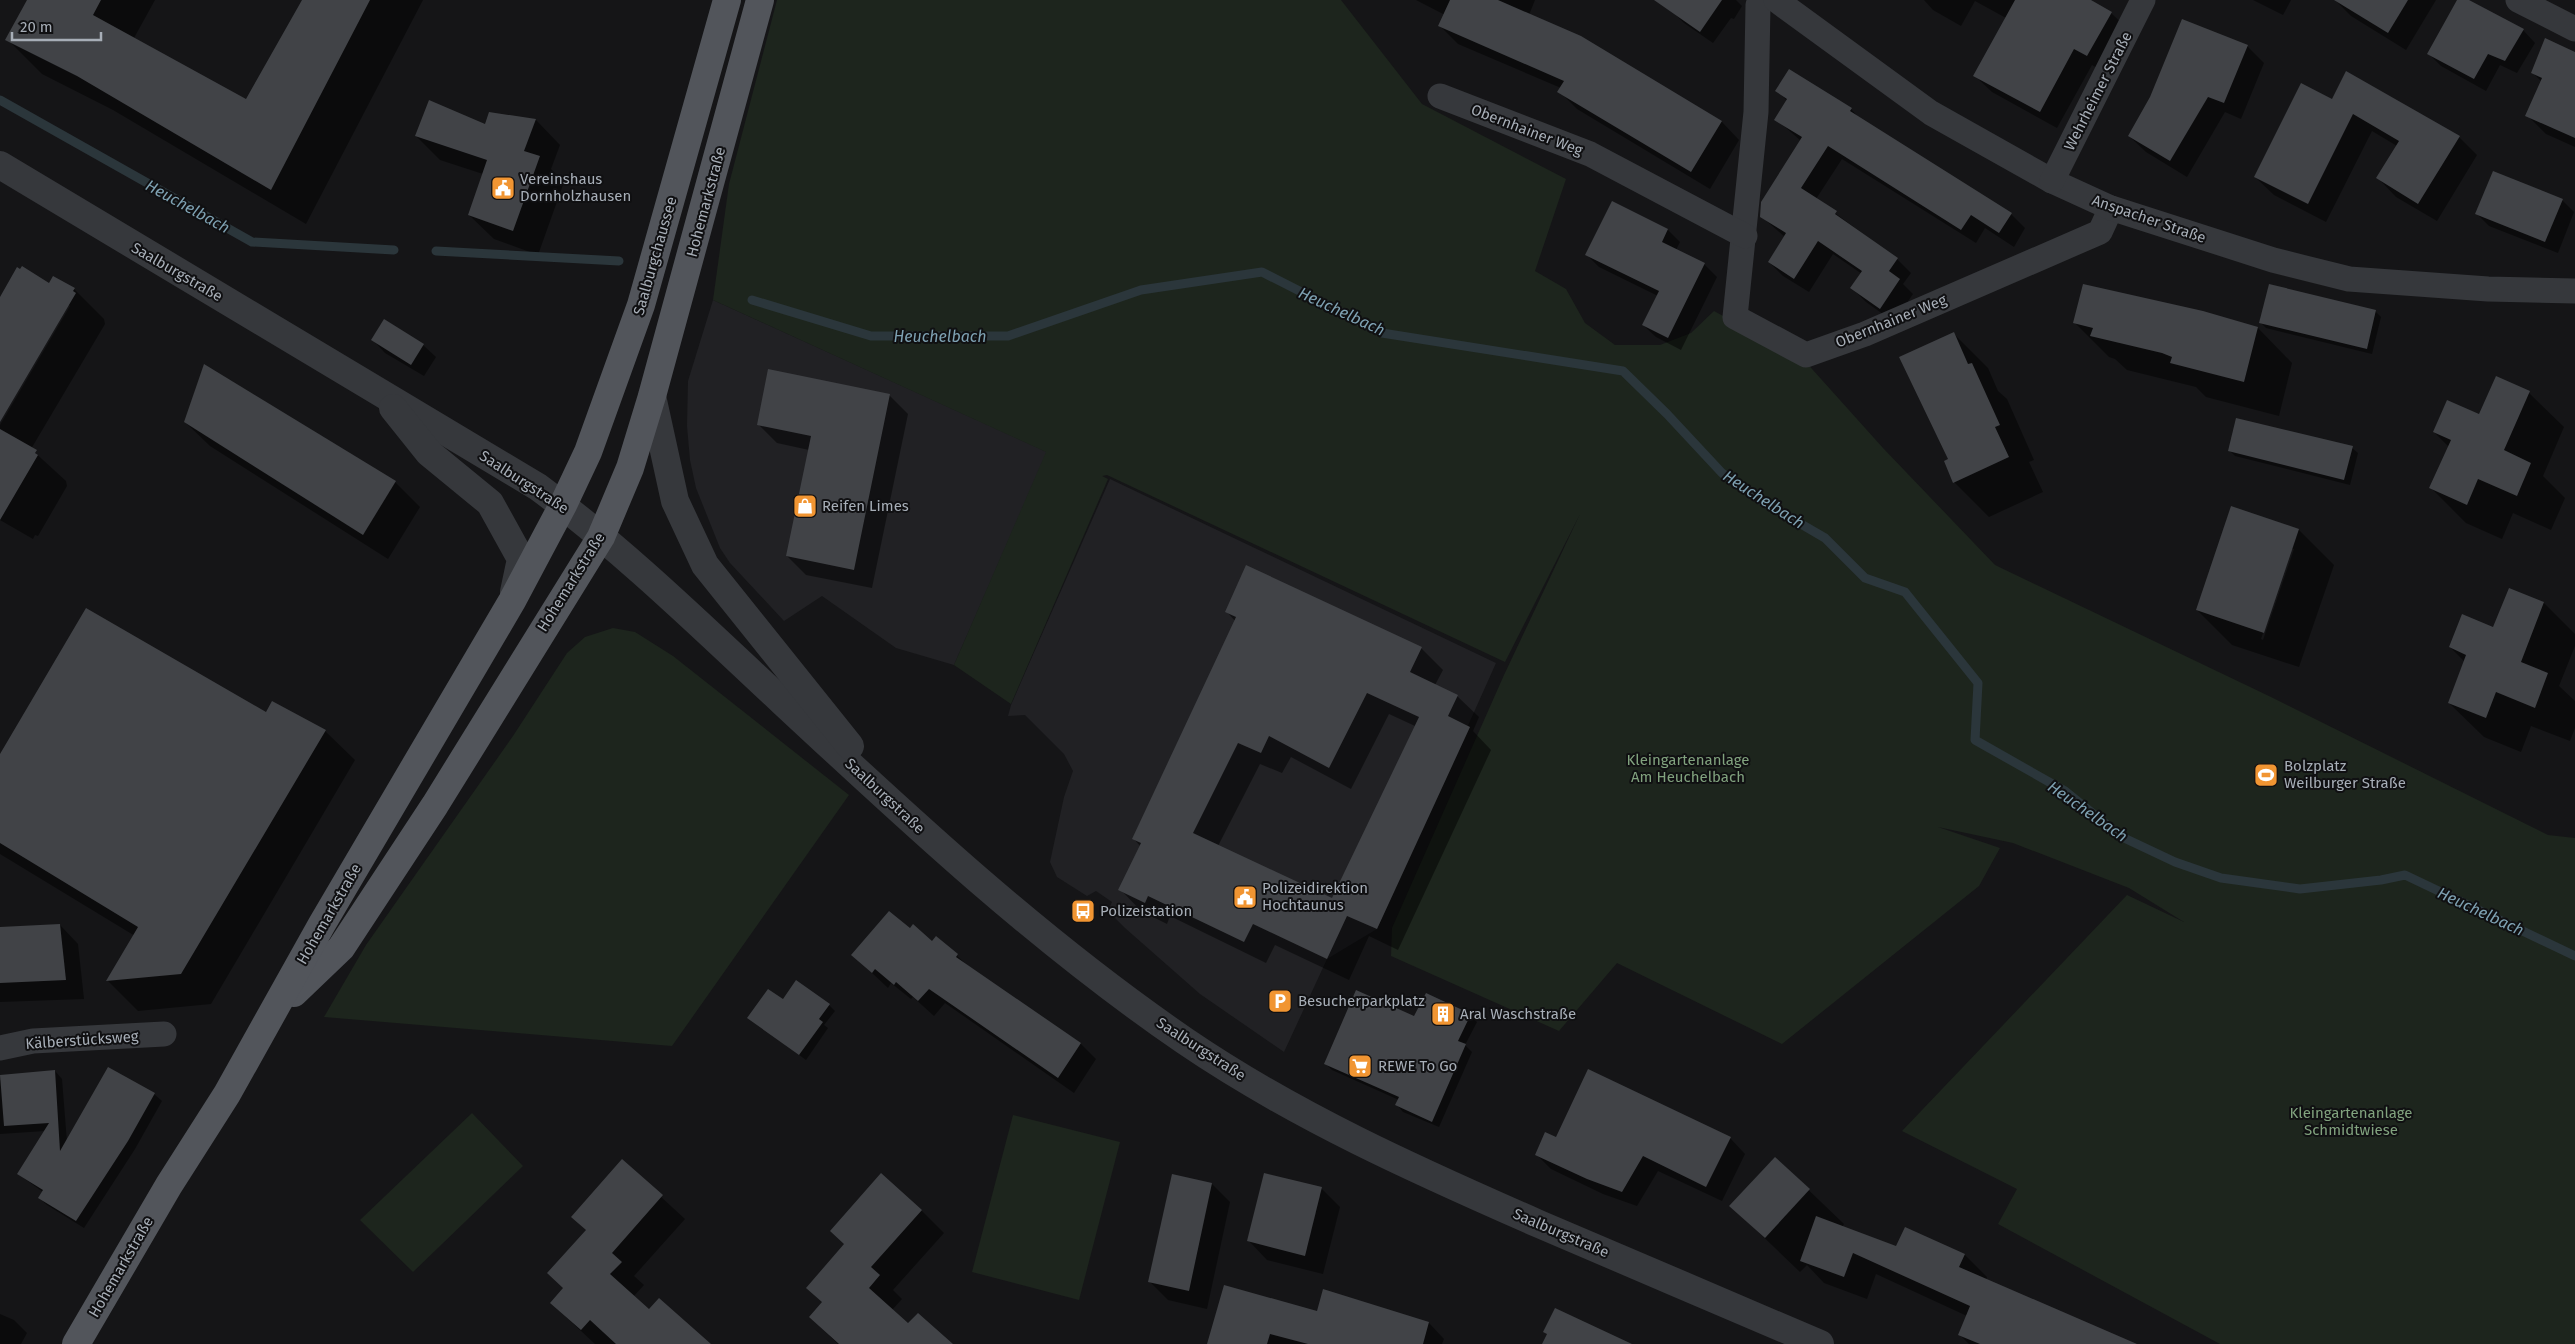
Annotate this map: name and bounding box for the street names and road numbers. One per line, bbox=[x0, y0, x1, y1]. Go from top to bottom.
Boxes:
street label: Wehrheimer Straße bbox=[2060, 29, 2136, 153]
street label: Obernhainer Weg bbox=[1469, 100, 1586, 160]
street label: Hohemarkstraße bbox=[683, 145, 729, 259]
street label: Anspacher Straße bbox=[2090, 191, 2208, 247]
street label: Saalburgchaussee bbox=[629, 195, 681, 317]
street label: Saalburgstraße bbox=[128, 239, 226, 305]
street label: Obernhainer Weg bbox=[1833, 290, 1949, 351]
street label: Saalburgstraße bbox=[476, 447, 572, 517]
street label: Hohemarkstraße bbox=[533, 529, 609, 635]
street label: Saalburgstraße bbox=[841, 754, 929, 838]
street label: Hohemarkstraße bbox=[293, 860, 365, 968]
street label: Saalburgstraße bbox=[1153, 1014, 1249, 1084]
street label: Kälberstücksweg bbox=[25, 1027, 139, 1053]
street label: Saalburgstraße bbox=[1510, 1205, 1612, 1261]
street label: Hohemarkstraße bbox=[85, 1213, 157, 1321]

